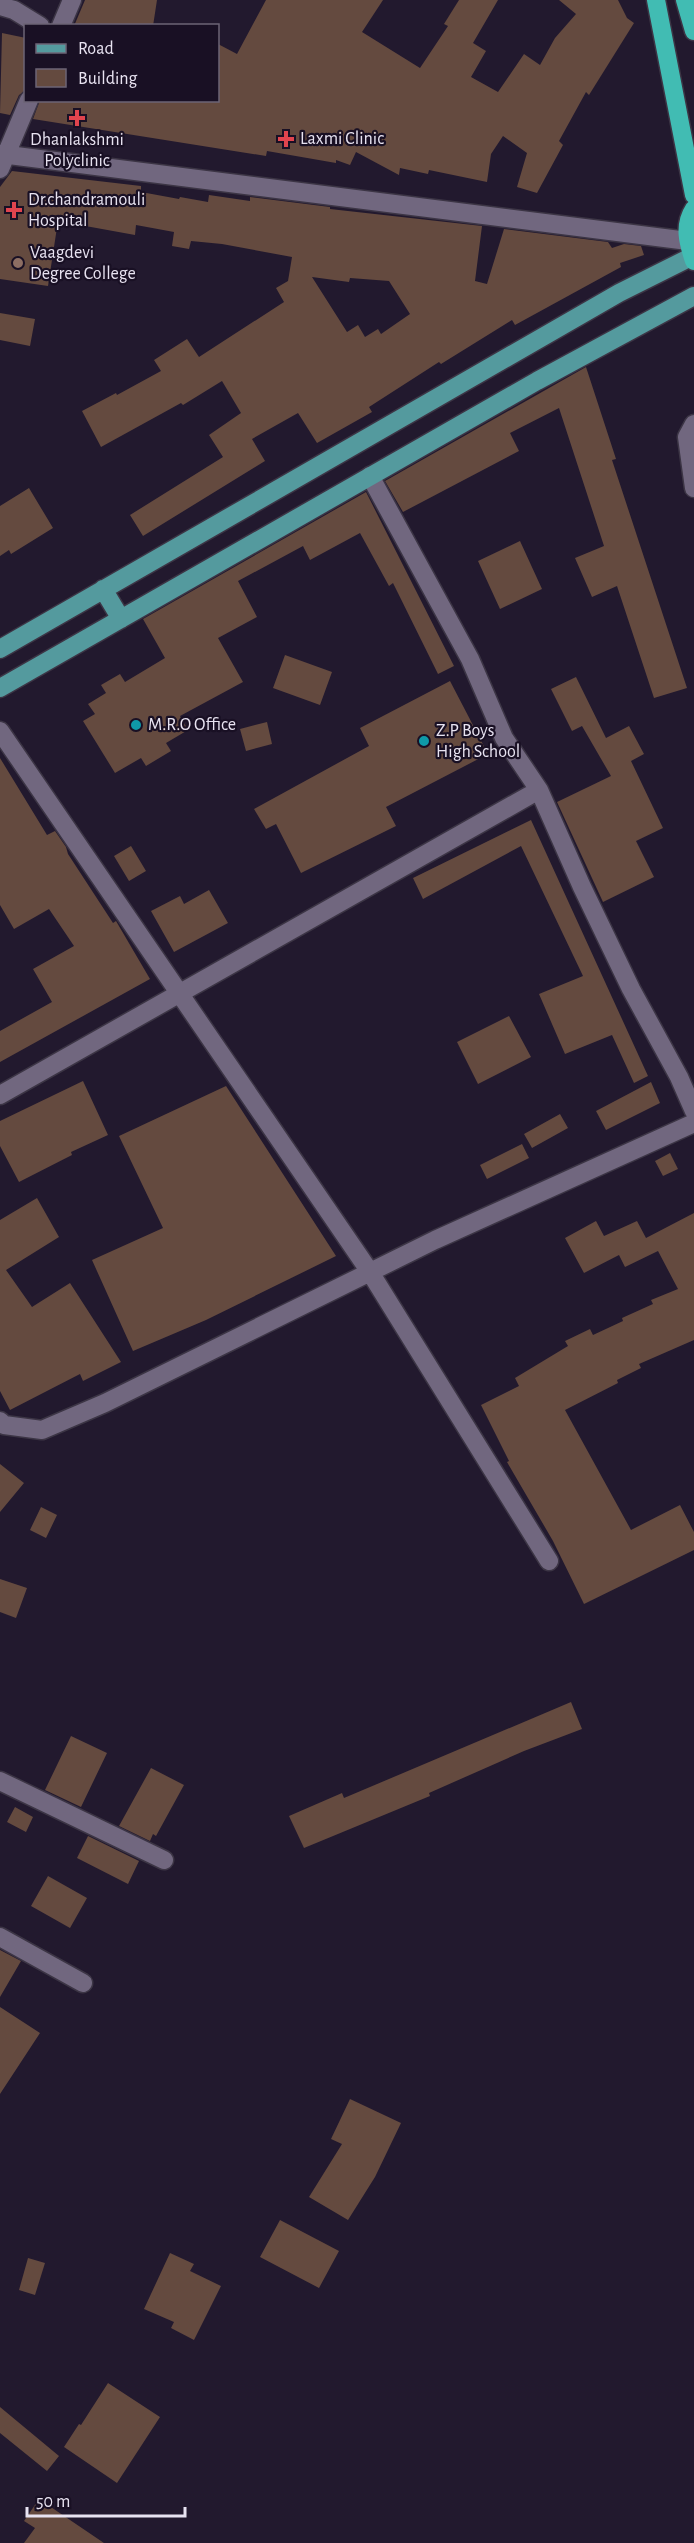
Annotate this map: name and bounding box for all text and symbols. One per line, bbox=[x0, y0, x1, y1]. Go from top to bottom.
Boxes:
legend bbox=[24, 24, 219, 102]
text: Road bbox=[78, 40, 114, 58]
text: Building bbox=[78, 70, 138, 88]
marker: Dhanlakshmi Polyclinic bbox=[68, 109, 86, 127]
marker: Laxmi Clinic bbox=[277, 130, 295, 148]
place label: Laxmi Clinic bbox=[300, 130, 384, 148]
place label: Dhanlakshmi Polyclinic bbox=[30, 131, 124, 170]
place label: Dr.chandramouli Hospital bbox=[28, 191, 145, 230]
marker: Dr.chandramouli Hospital bbox=[5, 201, 23, 219]
place label: Vaagdevi Degree College bbox=[30, 244, 136, 283]
marker: Vaagdevi Degree College bbox=[11, 256, 25, 270]
place label: M.R.O Office bbox=[148, 716, 236, 734]
marker: M.R.O Office bbox=[129, 718, 143, 732]
place label: Z.P Boys High School bbox=[436, 722, 520, 761]
marker: Z.P Boys High School bbox=[417, 734, 431, 748]
scale bar bbox=[27, 2480, 184, 2518]
text: 50 m bbox=[36, 2493, 70, 2511]

